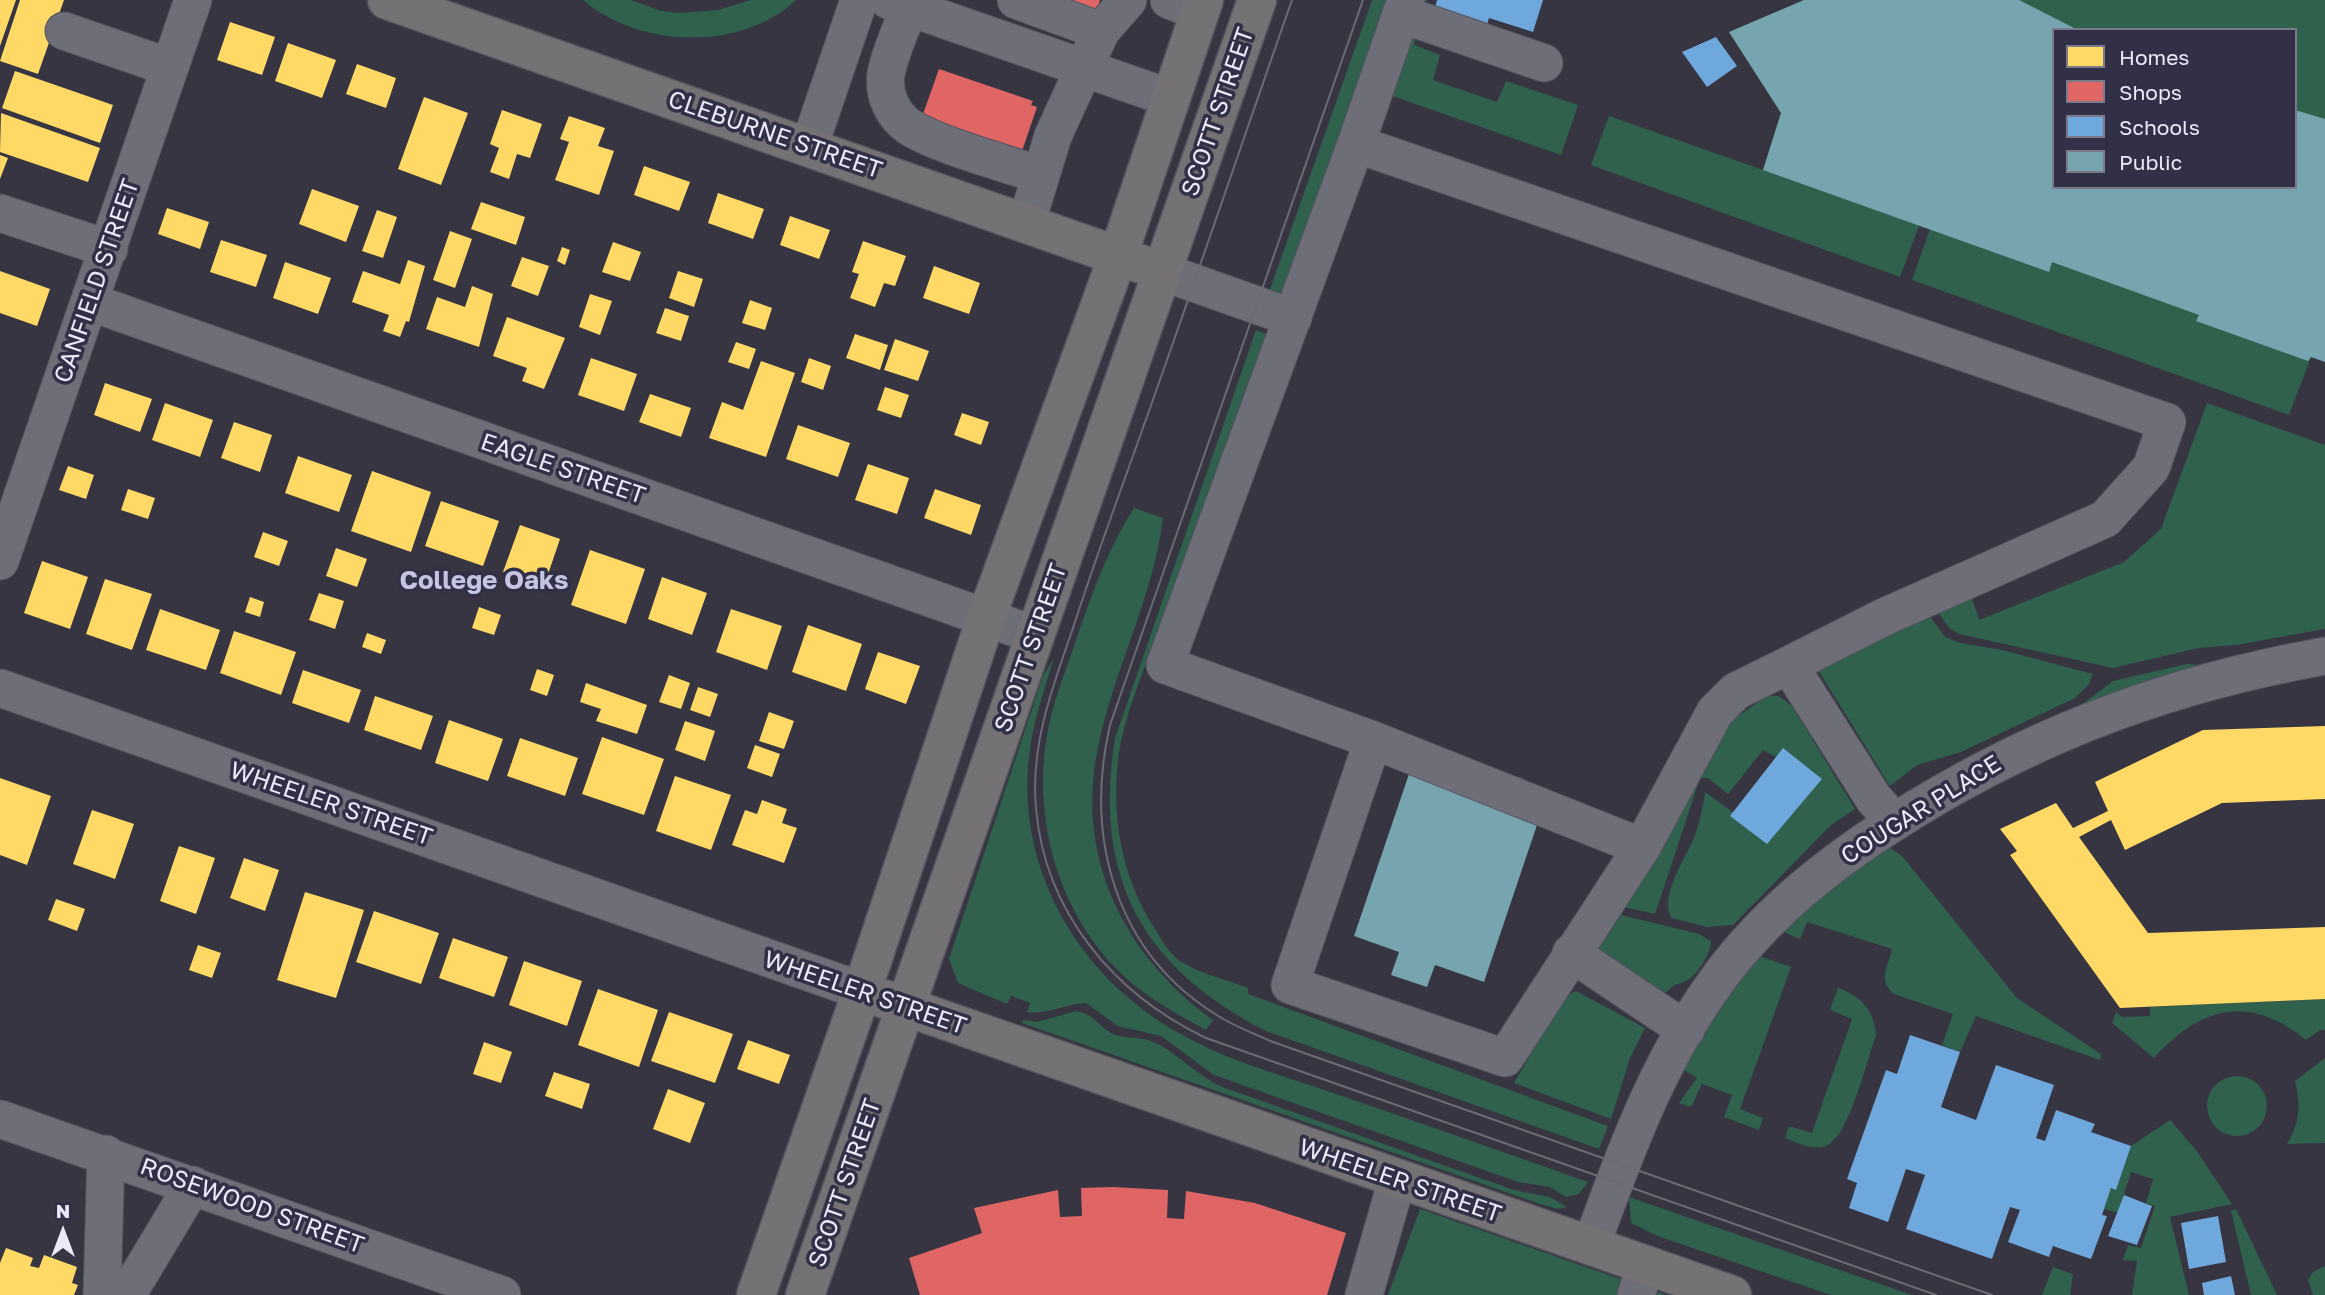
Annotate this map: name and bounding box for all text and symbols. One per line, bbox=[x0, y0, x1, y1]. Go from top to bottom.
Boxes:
street label: SCOTT STREET bbox=[1176, 24, 1260, 200]
legend bbox=[2052, 28, 2297, 189]
text: Homes bbox=[2119, 44, 2189, 70]
text: Shops bbox=[2119, 79, 2182, 105]
street label: CLEBURNE STREET bbox=[664, 85, 886, 185]
text: Schools bbox=[2119, 114, 2200, 140]
text: Public bbox=[2119, 149, 2182, 175]
street label: CANFIELD STREET bbox=[49, 175, 145, 387]
street label: EAGLE STREET bbox=[477, 427, 649, 511]
street label: SCOTT STREET bbox=[989, 560, 1073, 736]
district label: College Oaks bbox=[399, 565, 569, 597]
street label: COUGAR PLACE bbox=[1836, 749, 2006, 871]
street label: WHEELER STREET bbox=[226, 756, 436, 852]
street label: WHEELER STREET bbox=[760, 945, 970, 1041]
street label: SCOTT STREET bbox=[803, 1095, 887, 1271]
street label: WHEELER STREET bbox=[1295, 1133, 1505, 1229]
street label: ROSEWOOD STREET bbox=[136, 1152, 368, 1260]
north arrow bbox=[28, 1197, 98, 1267]
text: N bbox=[56, 1199, 70, 1222]

